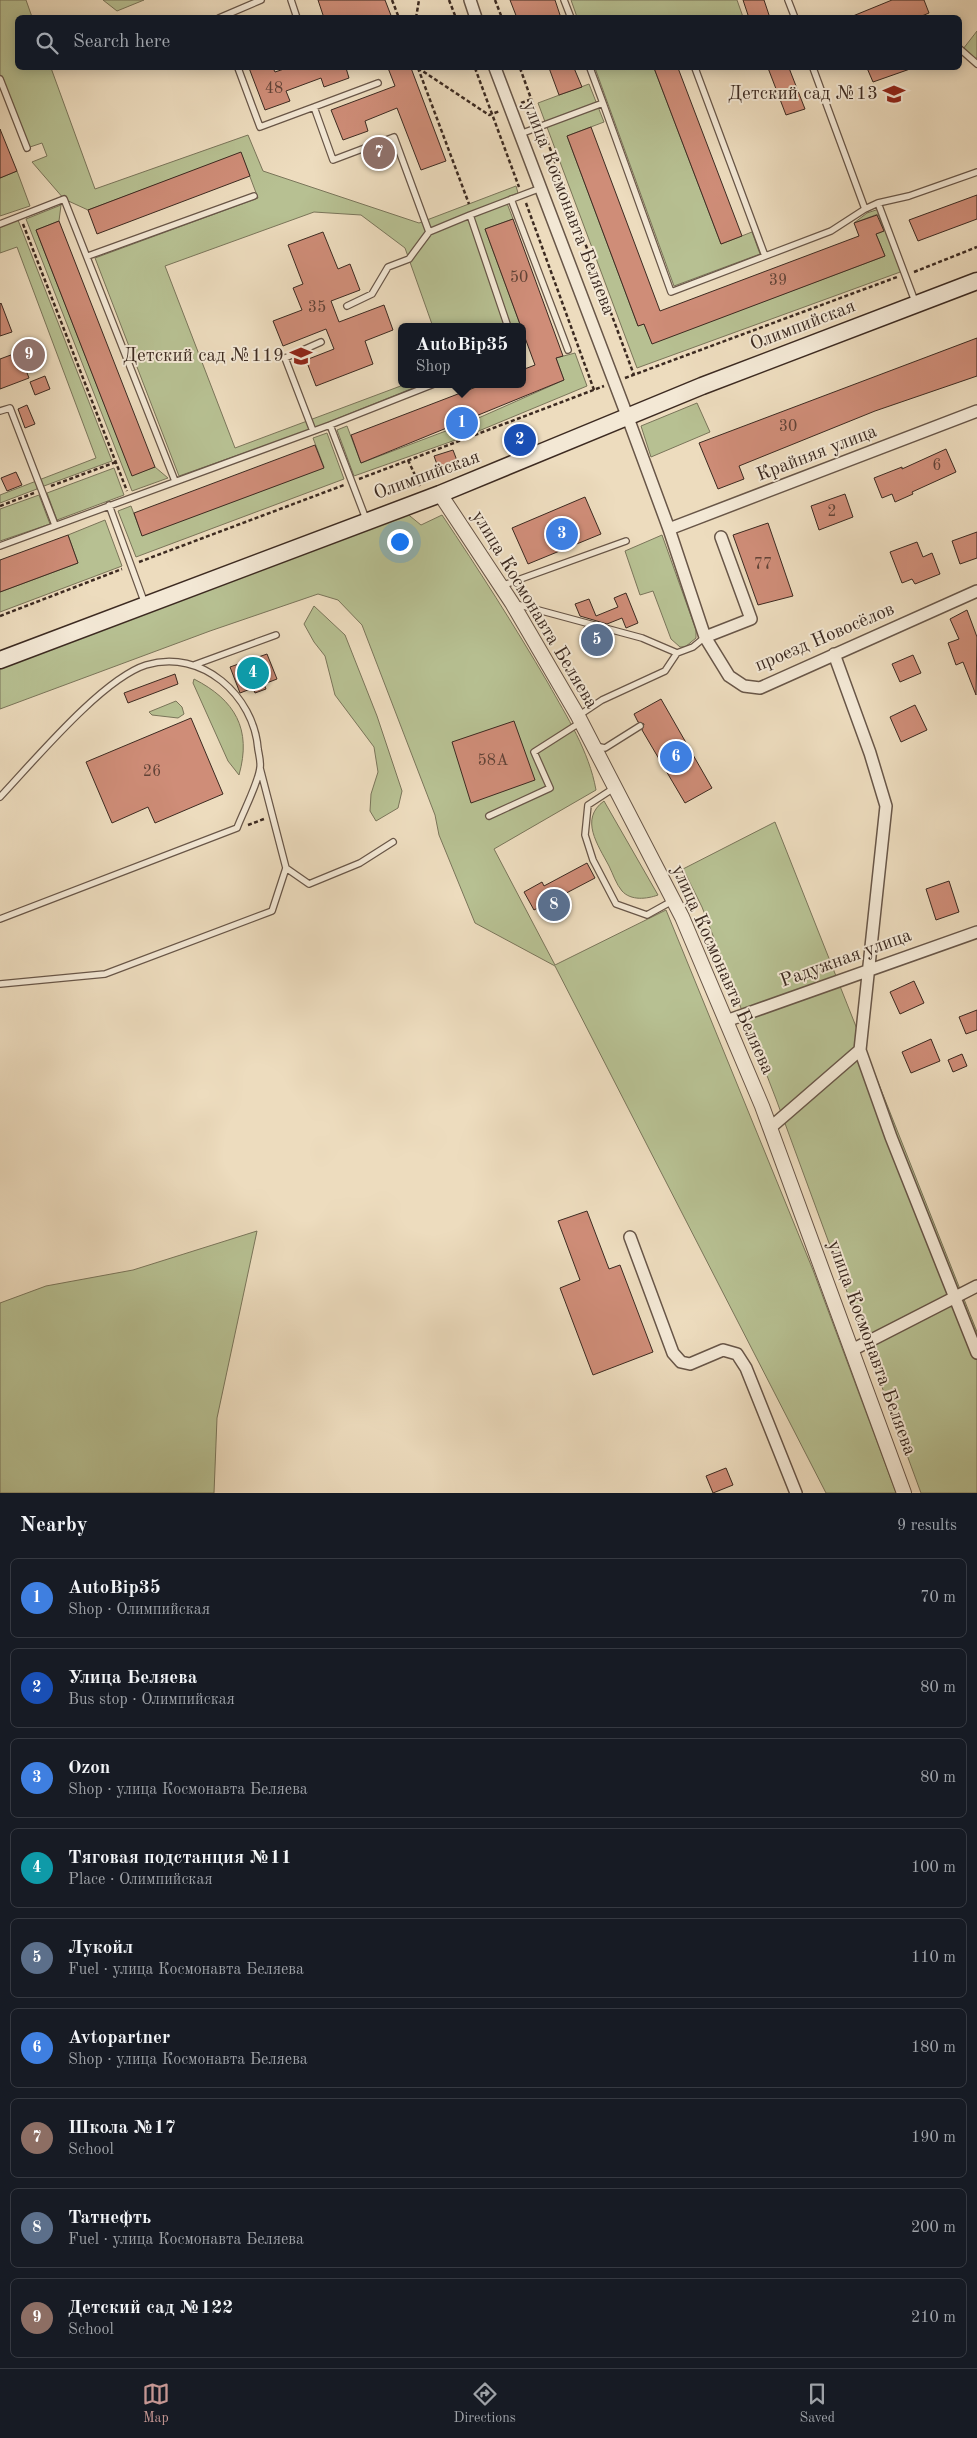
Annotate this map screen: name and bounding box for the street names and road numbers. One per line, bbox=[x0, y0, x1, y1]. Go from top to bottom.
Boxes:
street label: улица Космонавта Беляева bbox=[518, 98, 618, 318]
street label: Олимпийская bbox=[748, 297, 858, 355]
street label: Крайняя улица bbox=[754, 422, 880, 486]
street label: Олимпийская bbox=[371, 448, 483, 504]
street label: улица Космонавта Беляева bbox=[467, 508, 601, 713]
street label: проезд Новосёлов bbox=[753, 600, 897, 676]
street label: улица Космонавта Беляева bbox=[667, 862, 777, 1078]
street label: Радужная улица bbox=[778, 926, 915, 992]
street label: улица Космонавта Беляева bbox=[823, 1238, 919, 1459]

